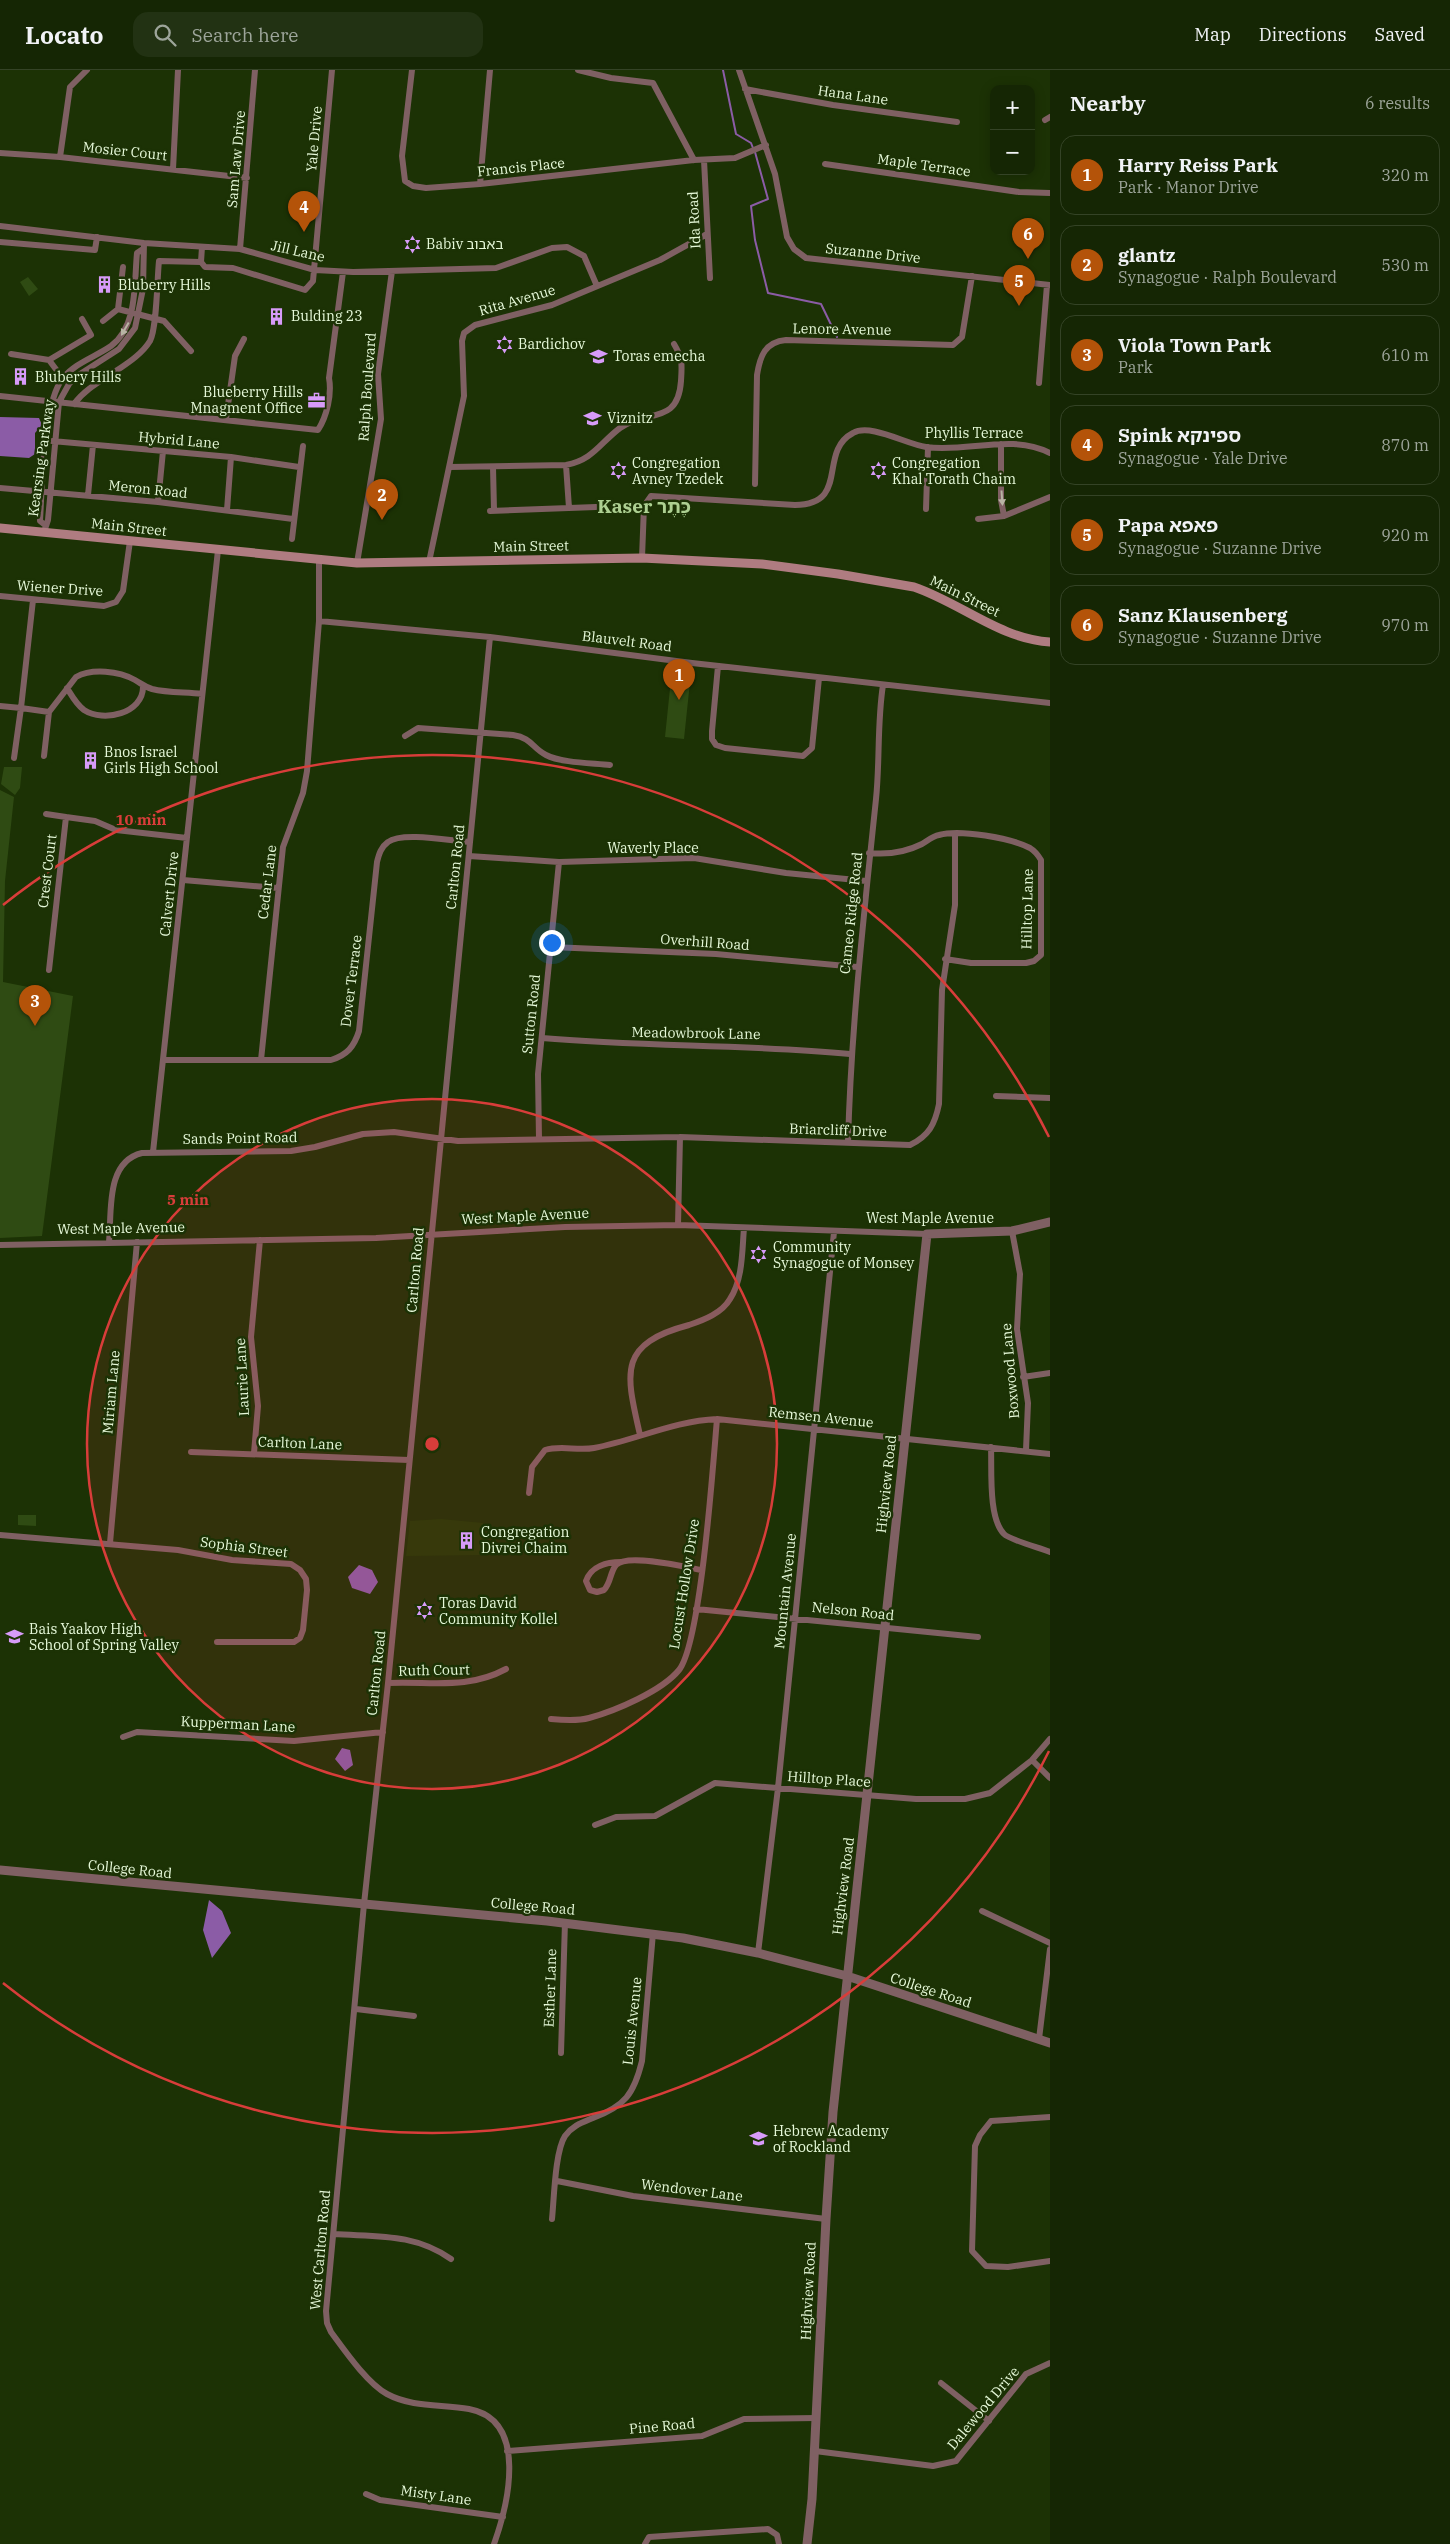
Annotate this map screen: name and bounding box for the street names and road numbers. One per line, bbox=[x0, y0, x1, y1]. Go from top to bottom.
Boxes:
street label: Hana Lane bbox=[817, 81, 889, 109]
street label: Yale Drive bbox=[302, 105, 326, 173]
street label: Sam Law Drive bbox=[223, 110, 249, 208]
street label: Mosier Court bbox=[82, 138, 168, 164]
street label: Maple Terrace bbox=[876, 150, 972, 180]
street label: Francis Place bbox=[476, 153, 566, 181]
street label: Ida Road bbox=[683, 190, 704, 249]
street label: Jill Lane bbox=[269, 236, 327, 266]
street label: Suzanne Drive bbox=[825, 239, 921, 267]
street label: Rita Avenue bbox=[477, 280, 557, 320]
street label: Lenore Avenue bbox=[792, 319, 892, 339]
street label: Ralph Boulevard bbox=[354, 331, 380, 442]
street label: Kearsing Parkway bbox=[24, 398, 58, 518]
street label: Phyllis Terrace bbox=[925, 424, 1023, 442]
street label: Hybrid Lane bbox=[138, 427, 220, 453]
street label: Meron Road bbox=[108, 476, 189, 502]
street label: Main Street bbox=[90, 514, 168, 540]
street label: Main Street bbox=[493, 536, 569, 556]
street label: Main Street bbox=[927, 571, 1003, 621]
street label: Wiener Drive bbox=[16, 576, 104, 600]
street label: Blauvelt Road bbox=[581, 627, 673, 656]
street label: Carlton Road bbox=[442, 823, 468, 910]
street label: Crest Court bbox=[34, 833, 60, 909]
street label: Waverly Place bbox=[607, 839, 699, 857]
street label: Cedar Lane bbox=[254, 844, 280, 920]
street label: Calvert Drive bbox=[156, 851, 182, 937]
street label: Cameo Ridge Road bbox=[836, 851, 866, 975]
street label: Hilltop Lane bbox=[1017, 868, 1037, 950]
street label: Overhill Road bbox=[660, 930, 751, 954]
street label: Dover Terrace bbox=[336, 934, 366, 1028]
street label: Sutton Road bbox=[518, 973, 544, 1055]
street label: Meadowbrook Lane bbox=[631, 1023, 761, 1043]
street label: Briarcliff Drive bbox=[789, 1119, 887, 1141]
street label: Sands Point Road bbox=[182, 1128, 298, 1148]
street label: West Maple Avenue bbox=[461, 1204, 589, 1228]
street label: West Maple Avenue bbox=[866, 1209, 994, 1227]
street label: West Maple Avenue bbox=[57, 1218, 185, 1238]
street label: Carlton Road bbox=[402, 1226, 428, 1313]
street label: Boxwood Lane bbox=[997, 1322, 1023, 1420]
street label: Laurie Lane bbox=[231, 1337, 253, 1417]
street label: Miriam Lane bbox=[98, 1349, 124, 1435]
street label: Remsen Avenue bbox=[767, 1403, 875, 1431]
street label: Carlton Lane bbox=[257, 1433, 343, 1453]
street label: Highview Road bbox=[872, 1434, 900, 1534]
street label: Locust Hollow Drive bbox=[665, 1518, 703, 1650]
street label: Mountain Avenue bbox=[770, 1532, 800, 1650]
street label: Sophia Street bbox=[199, 1533, 289, 1561]
street label: Nelson Road bbox=[811, 1598, 896, 1624]
street label: Carlton Road bbox=[363, 1629, 389, 1716]
street label: Ruth Court bbox=[398, 1660, 470, 1680]
street label: Kupperman Lane bbox=[180, 1712, 296, 1736]
street label: Hilltop Place bbox=[787, 1767, 871, 1791]
street label: Highview Road bbox=[828, 1836, 858, 1936]
street label: College Road bbox=[87, 1856, 173, 1882]
street label: College Road bbox=[490, 1893, 576, 1919]
street label: Esther Lane bbox=[540, 1948, 560, 2028]
street label: College Road bbox=[888, 1968, 974, 2012]
street label: Louis Avenue bbox=[618, 1976, 646, 2066]
street label: Wendover Lane bbox=[640, 2175, 744, 2205]
street label: West Carlton Road bbox=[306, 2189, 334, 2311]
street label: Highview Road bbox=[796, 2241, 820, 2341]
street label: Dalewood Drive bbox=[943, 2363, 1023, 2453]
street label: Pine Road bbox=[628, 2414, 696, 2438]
street label: Misty Lane bbox=[399, 2481, 473, 2509]

